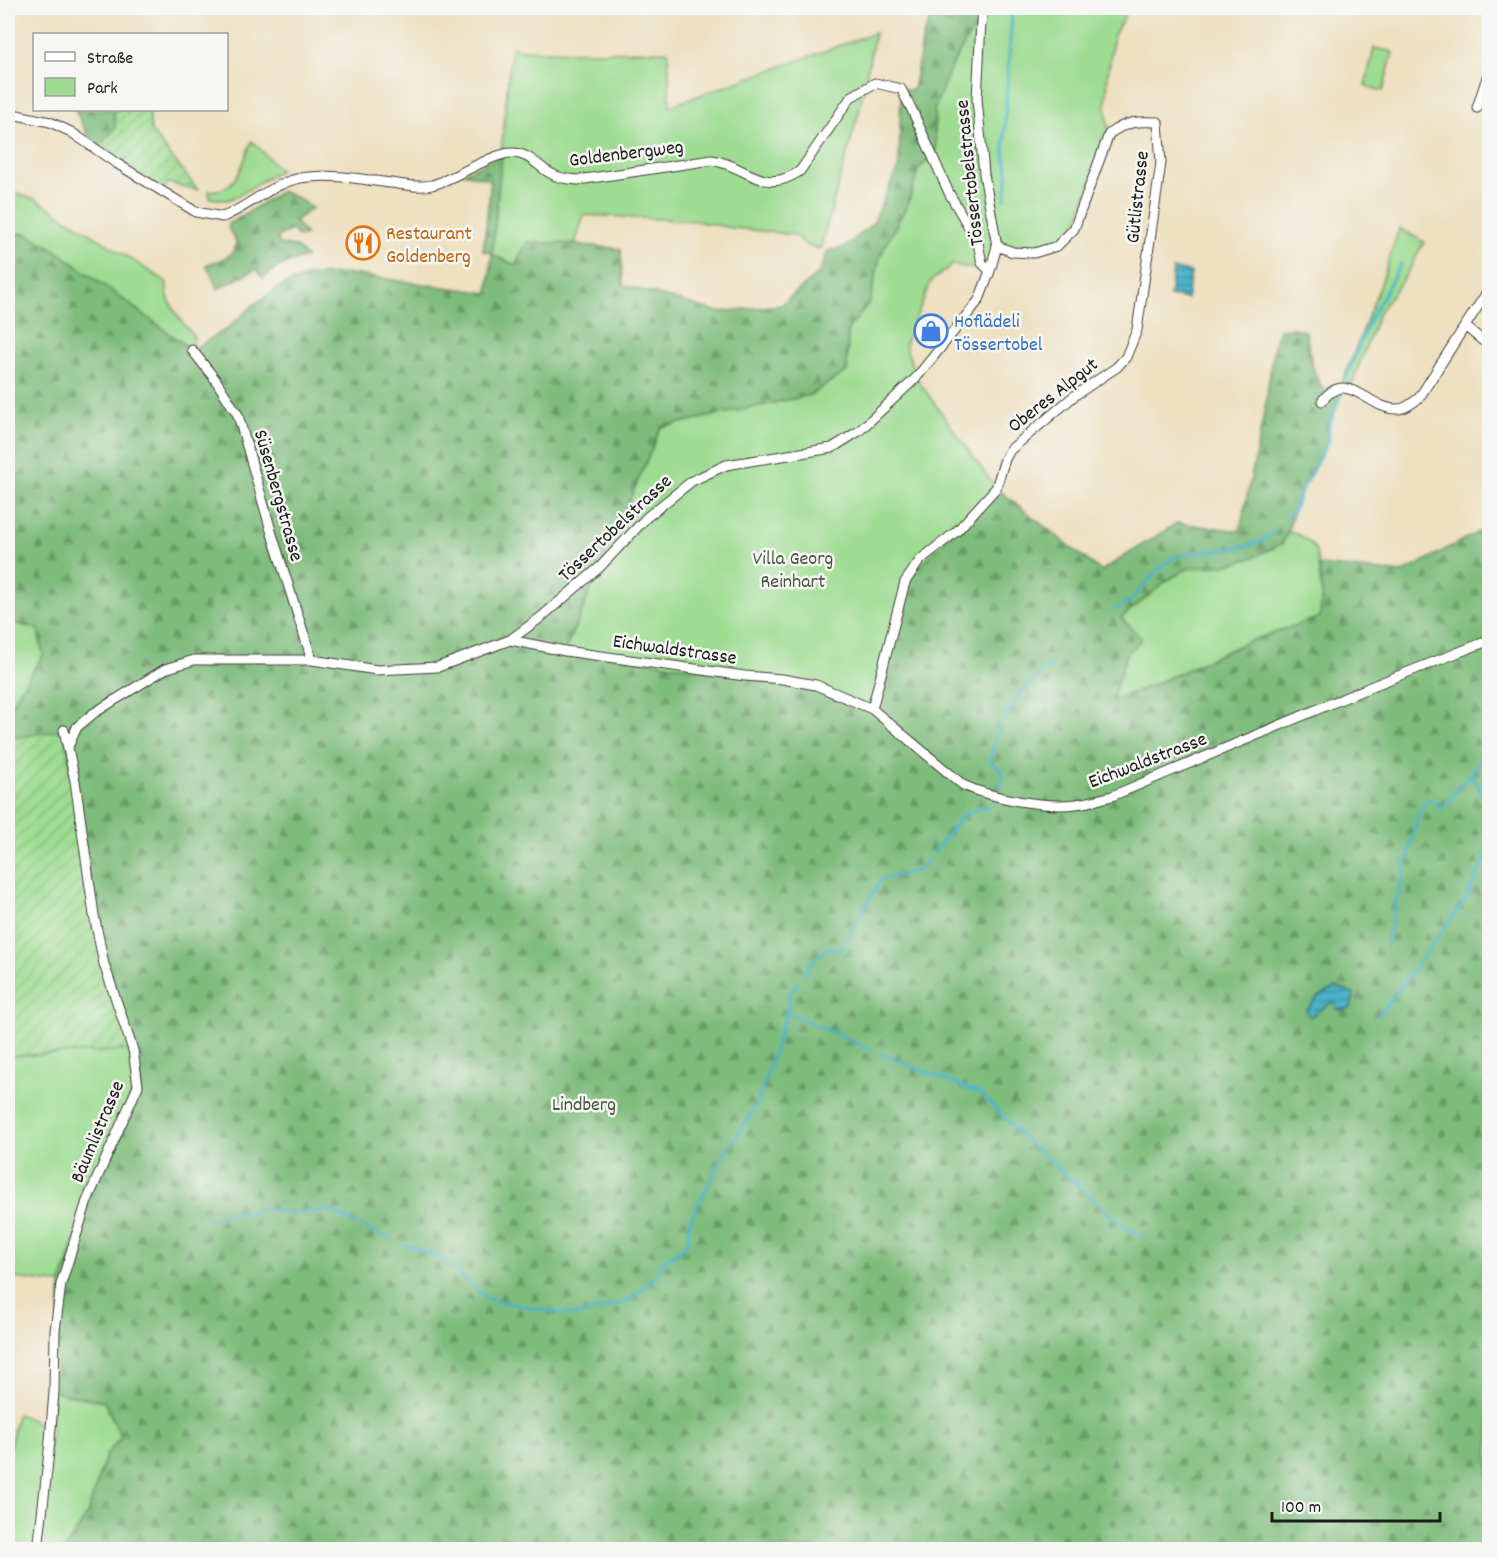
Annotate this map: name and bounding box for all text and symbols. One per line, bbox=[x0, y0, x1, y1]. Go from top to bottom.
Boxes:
legend bbox=[33, 33, 228, 111]
text: Straße bbox=[87, 47, 133, 72]
text: Park bbox=[87, 77, 118, 102]
street label: Tössertobelstrasse bbox=[949, 98, 993, 247]
street label: Goldenbergweg bbox=[567, 134, 685, 176]
street label: Gütlistrasse bbox=[1120, 150, 1158, 245]
place label: Restaurant Goldenberg bbox=[386, 221, 472, 272]
restaurant icon: Restaurant Goldenberg bbox=[345, 225, 381, 261]
place label: Hoflädeli Tössertobel bbox=[954, 309, 1043, 360]
shop icon: Hoflädeli Tössertobel bbox=[913, 313, 949, 349]
street label: Oberes Alpgut bbox=[1003, 352, 1105, 441]
street label: Süsenbergstrasse bbox=[245, 427, 309, 565]
street label: Tössertobelstrasse bbox=[553, 469, 679, 589]
park label: Villa Georg Reinhart bbox=[753, 546, 833, 597]
street label: Eichwaldstrasse bbox=[611, 628, 738, 674]
street label: Eichwaldstrasse bbox=[1085, 726, 1211, 797]
street label: Bäumlistrasse bbox=[65, 1077, 133, 1188]
park label: Lindberg bbox=[552, 1092, 616, 1120]
scale bar bbox=[1272, 1485, 1440, 1523]
text: 100 m bbox=[1281, 1496, 1321, 1521]

